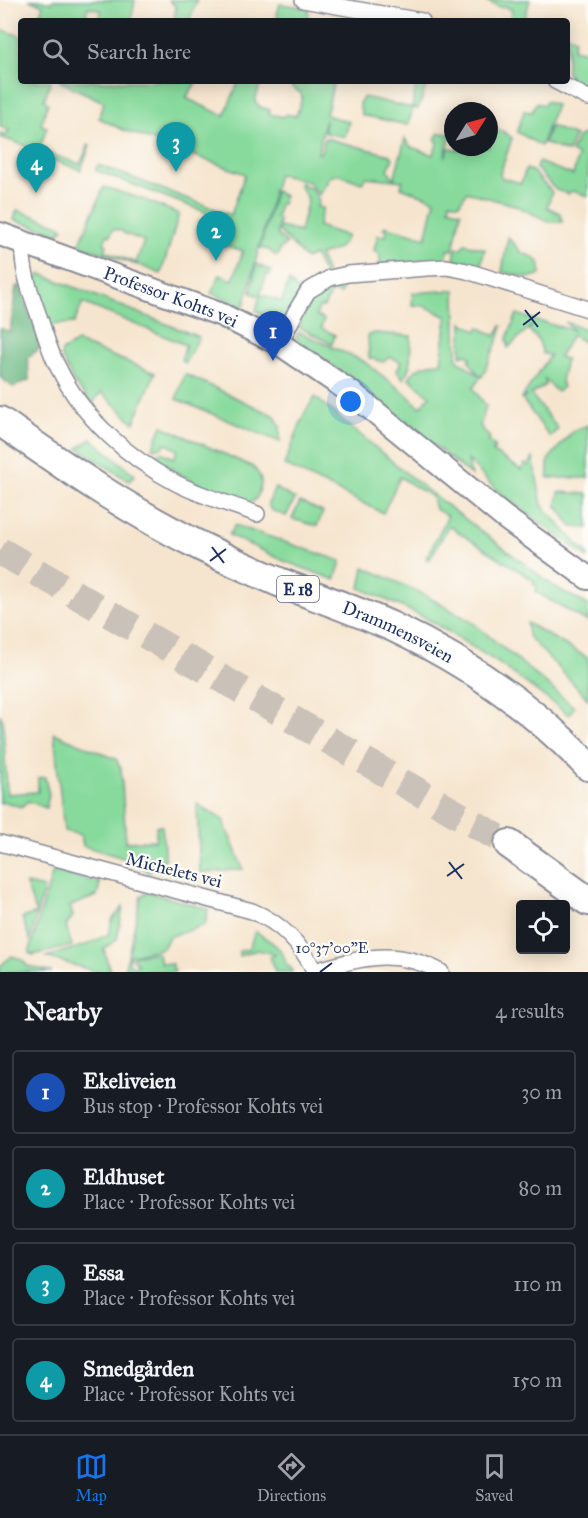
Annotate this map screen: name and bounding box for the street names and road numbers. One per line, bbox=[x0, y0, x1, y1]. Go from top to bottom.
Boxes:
street label: Professor Kohts vei bbox=[101, 262, 242, 332]
road number: E 18 bbox=[277, 576, 319, 602]
street label: Drammensveien bbox=[339, 596, 458, 668]
street label: Michelets vei bbox=[124, 847, 224, 893]

